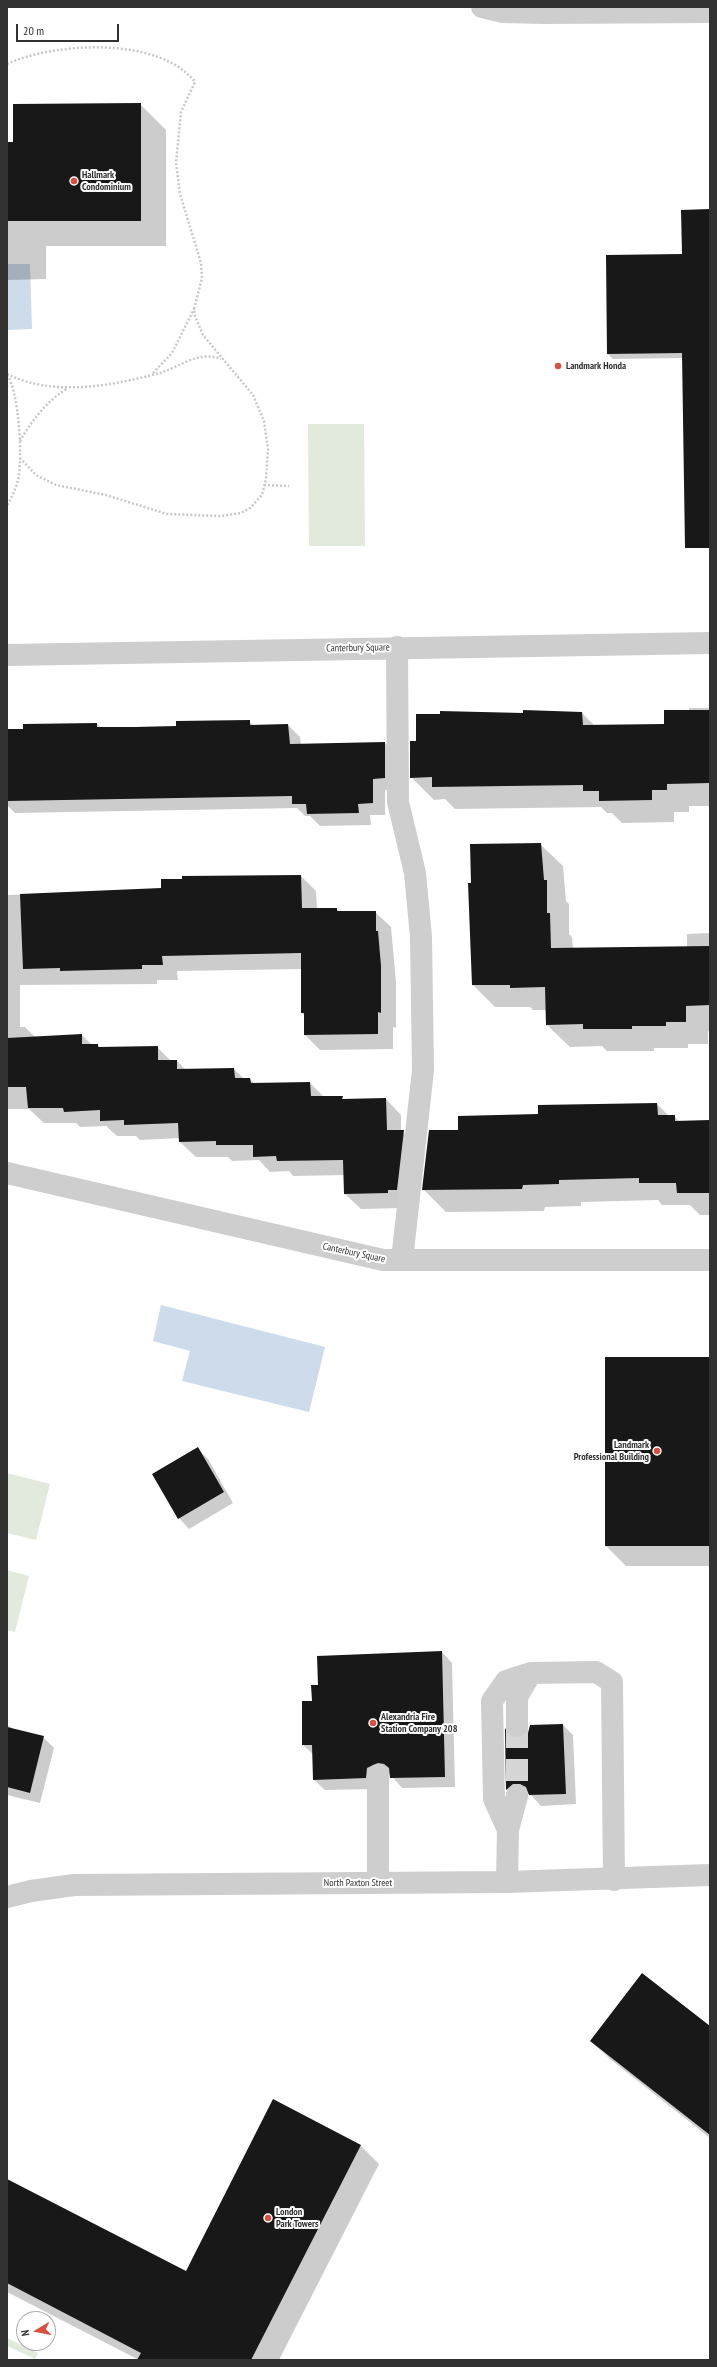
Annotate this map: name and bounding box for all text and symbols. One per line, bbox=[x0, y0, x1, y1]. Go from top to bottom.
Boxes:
scale bar bbox=[18, 16, 121, 42]
text: 20 m bbox=[23, 23, 44, 38]
place label: Hallmark Condominium bbox=[82, 169, 131, 192]
marker: Hallmark Condominium bbox=[69, 176, 79, 186]
place label: Landmark Honda bbox=[566, 360, 626, 372]
marker: Landmark Honda bbox=[553, 361, 563, 371]
street label: Canterbury Square bbox=[326, 641, 390, 655]
street label: Canterbury Square bbox=[322, 1241, 386, 1265]
place label: Landmark Professional Building bbox=[574, 1439, 649, 1462]
marker: Landmark Professional Building bbox=[652, 1446, 662, 1456]
place label: Alexandria Fire Station Company 208 bbox=[381, 1711, 457, 1734]
marker: Alexandria Fire Station Company 208 bbox=[368, 1718, 378, 1728]
street label: North Paxton Street bbox=[324, 1877, 392, 1889]
place label: London Park Towers bbox=[276, 2206, 318, 2230]
marker: London Park Towers bbox=[263, 2213, 273, 2223]
north arrow bbox=[16, 2311, 56, 2351]
text: N bbox=[18, 2329, 33, 2337]

